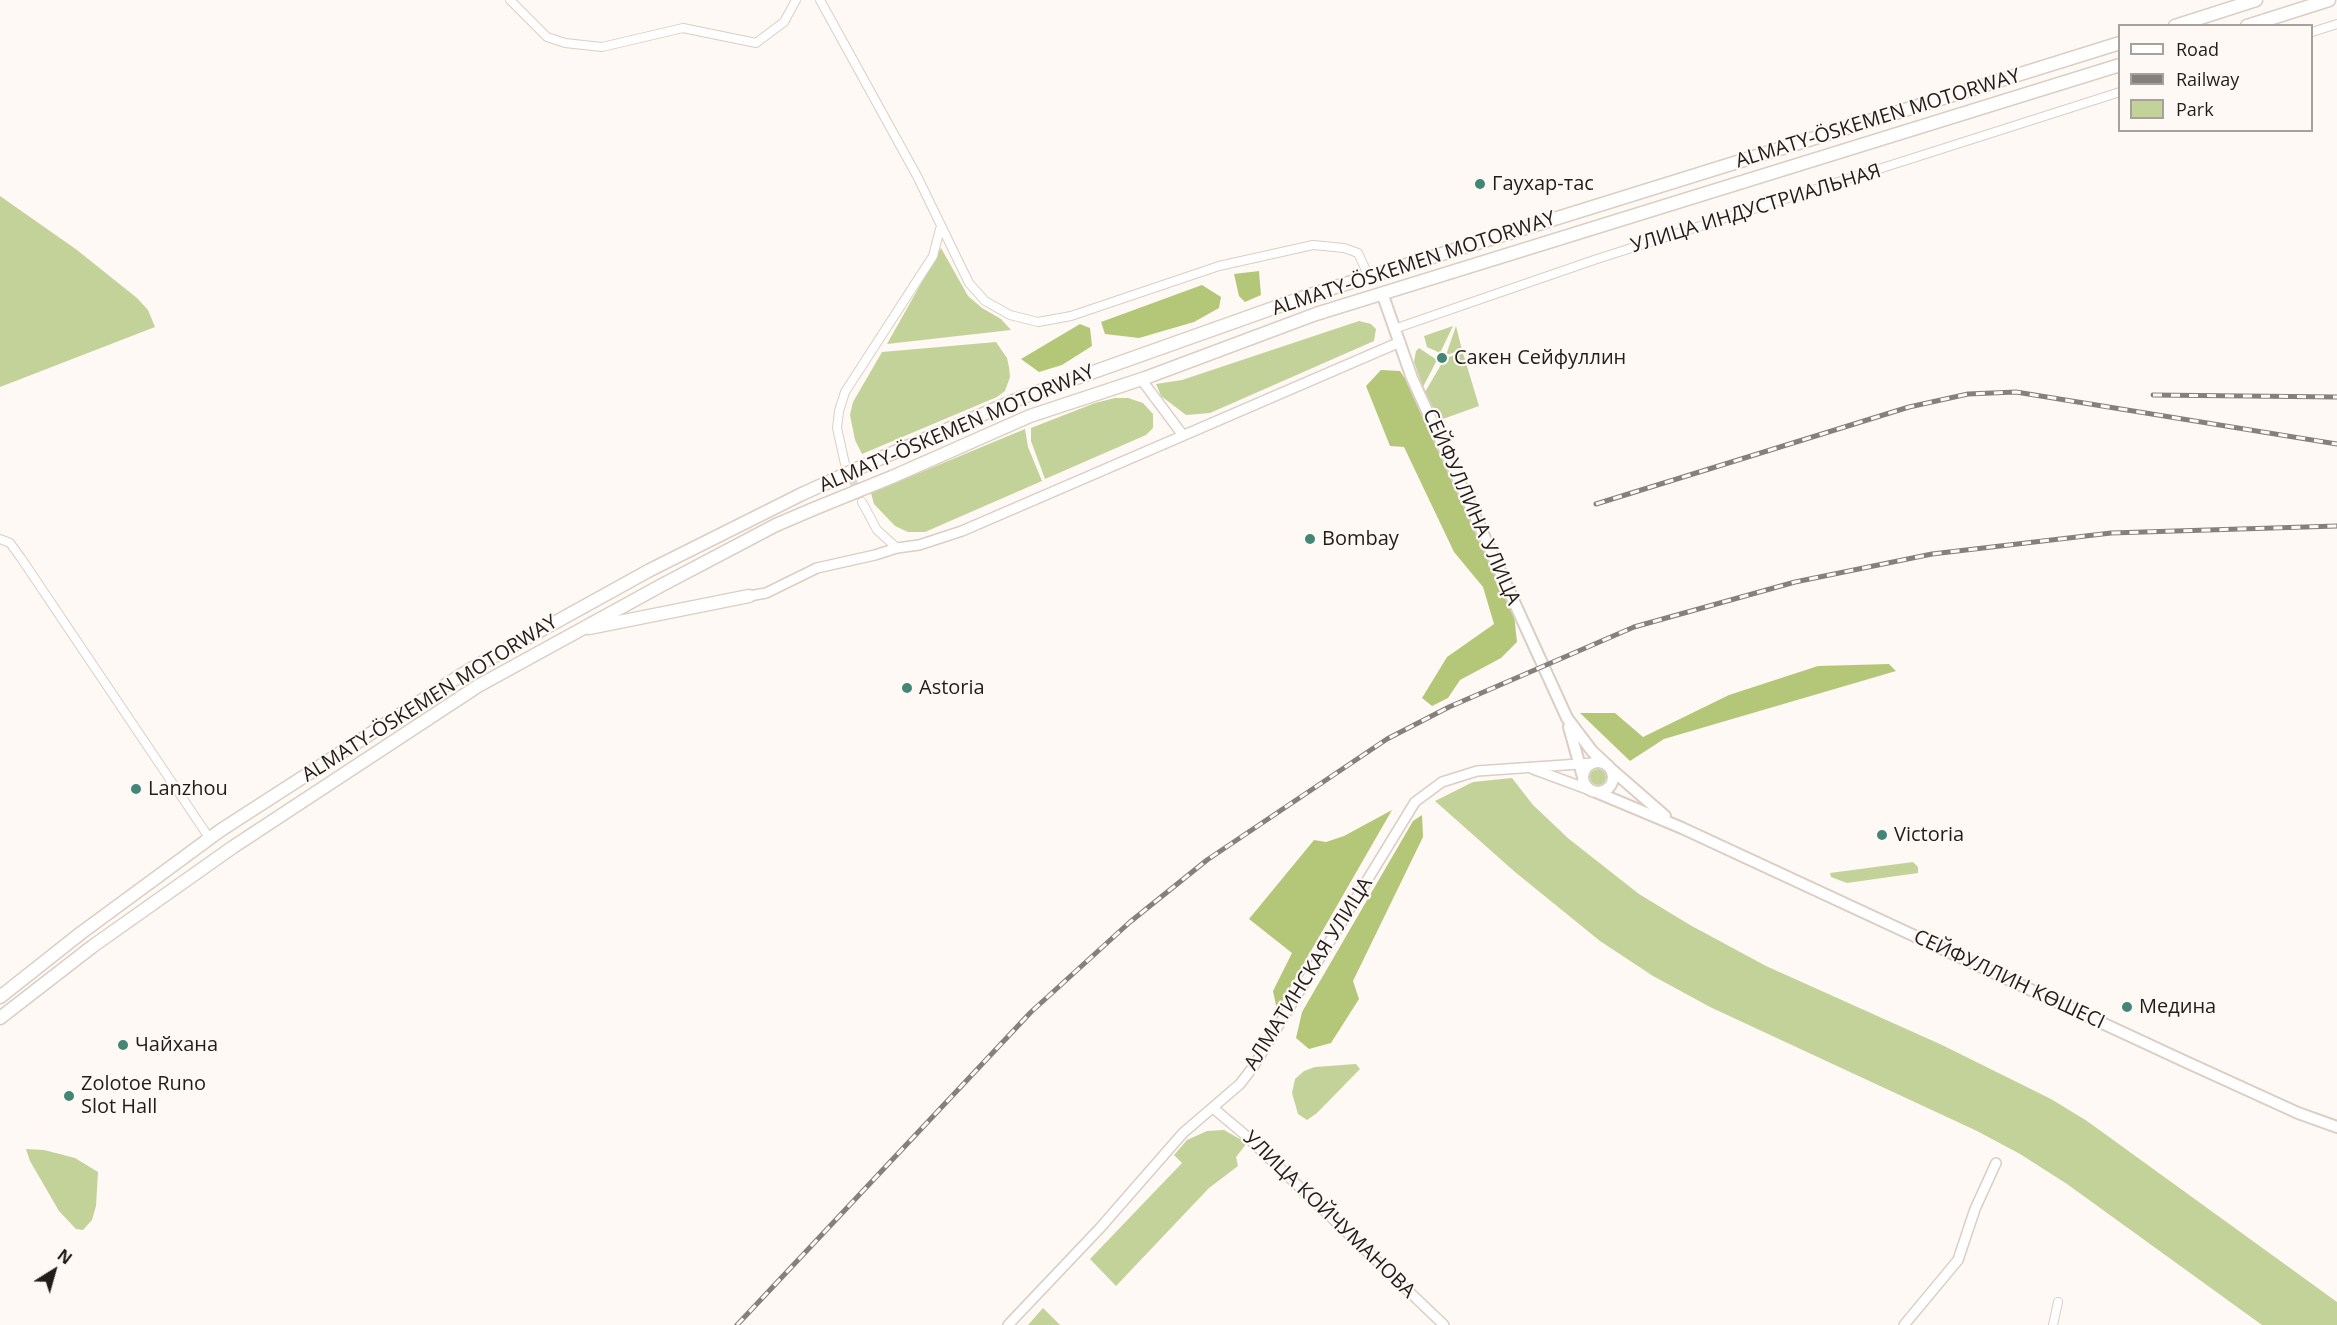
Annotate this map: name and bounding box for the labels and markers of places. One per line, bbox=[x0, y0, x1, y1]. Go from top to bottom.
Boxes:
place label: Гаухар-тас bbox=[1492, 172, 1594, 196]
marker: Гаухар-тас bbox=[1473, 177, 1487, 191]
place label: Сакен Сейфуллин bbox=[1454, 346, 1626, 370]
marker: Сакен Сейфуллин bbox=[1435, 351, 1449, 365]
place label: Bombay bbox=[1322, 527, 1399, 551]
marker: Bombay bbox=[1303, 532, 1317, 546]
place label: Astoria bbox=[919, 676, 985, 700]
marker: Astoria bbox=[900, 681, 914, 695]
place label: Lanzhou bbox=[148, 777, 228, 801]
marker: Lanzhou bbox=[129, 782, 143, 796]
place label: Victoria bbox=[1894, 823, 1964, 847]
marker: Victoria bbox=[1875, 828, 1889, 842]
place label: Медина bbox=[2139, 995, 2216, 1019]
marker: Медина bbox=[2120, 1000, 2134, 1014]
place label: Чайхана bbox=[135, 1033, 218, 1057]
marker: Чайхана bbox=[116, 1038, 130, 1052]
place label: Zolotoe Runo Slot Hall bbox=[81, 1072, 206, 1119]
marker: Zolotoe Runo Slot Hall bbox=[62, 1089, 76, 1103]

